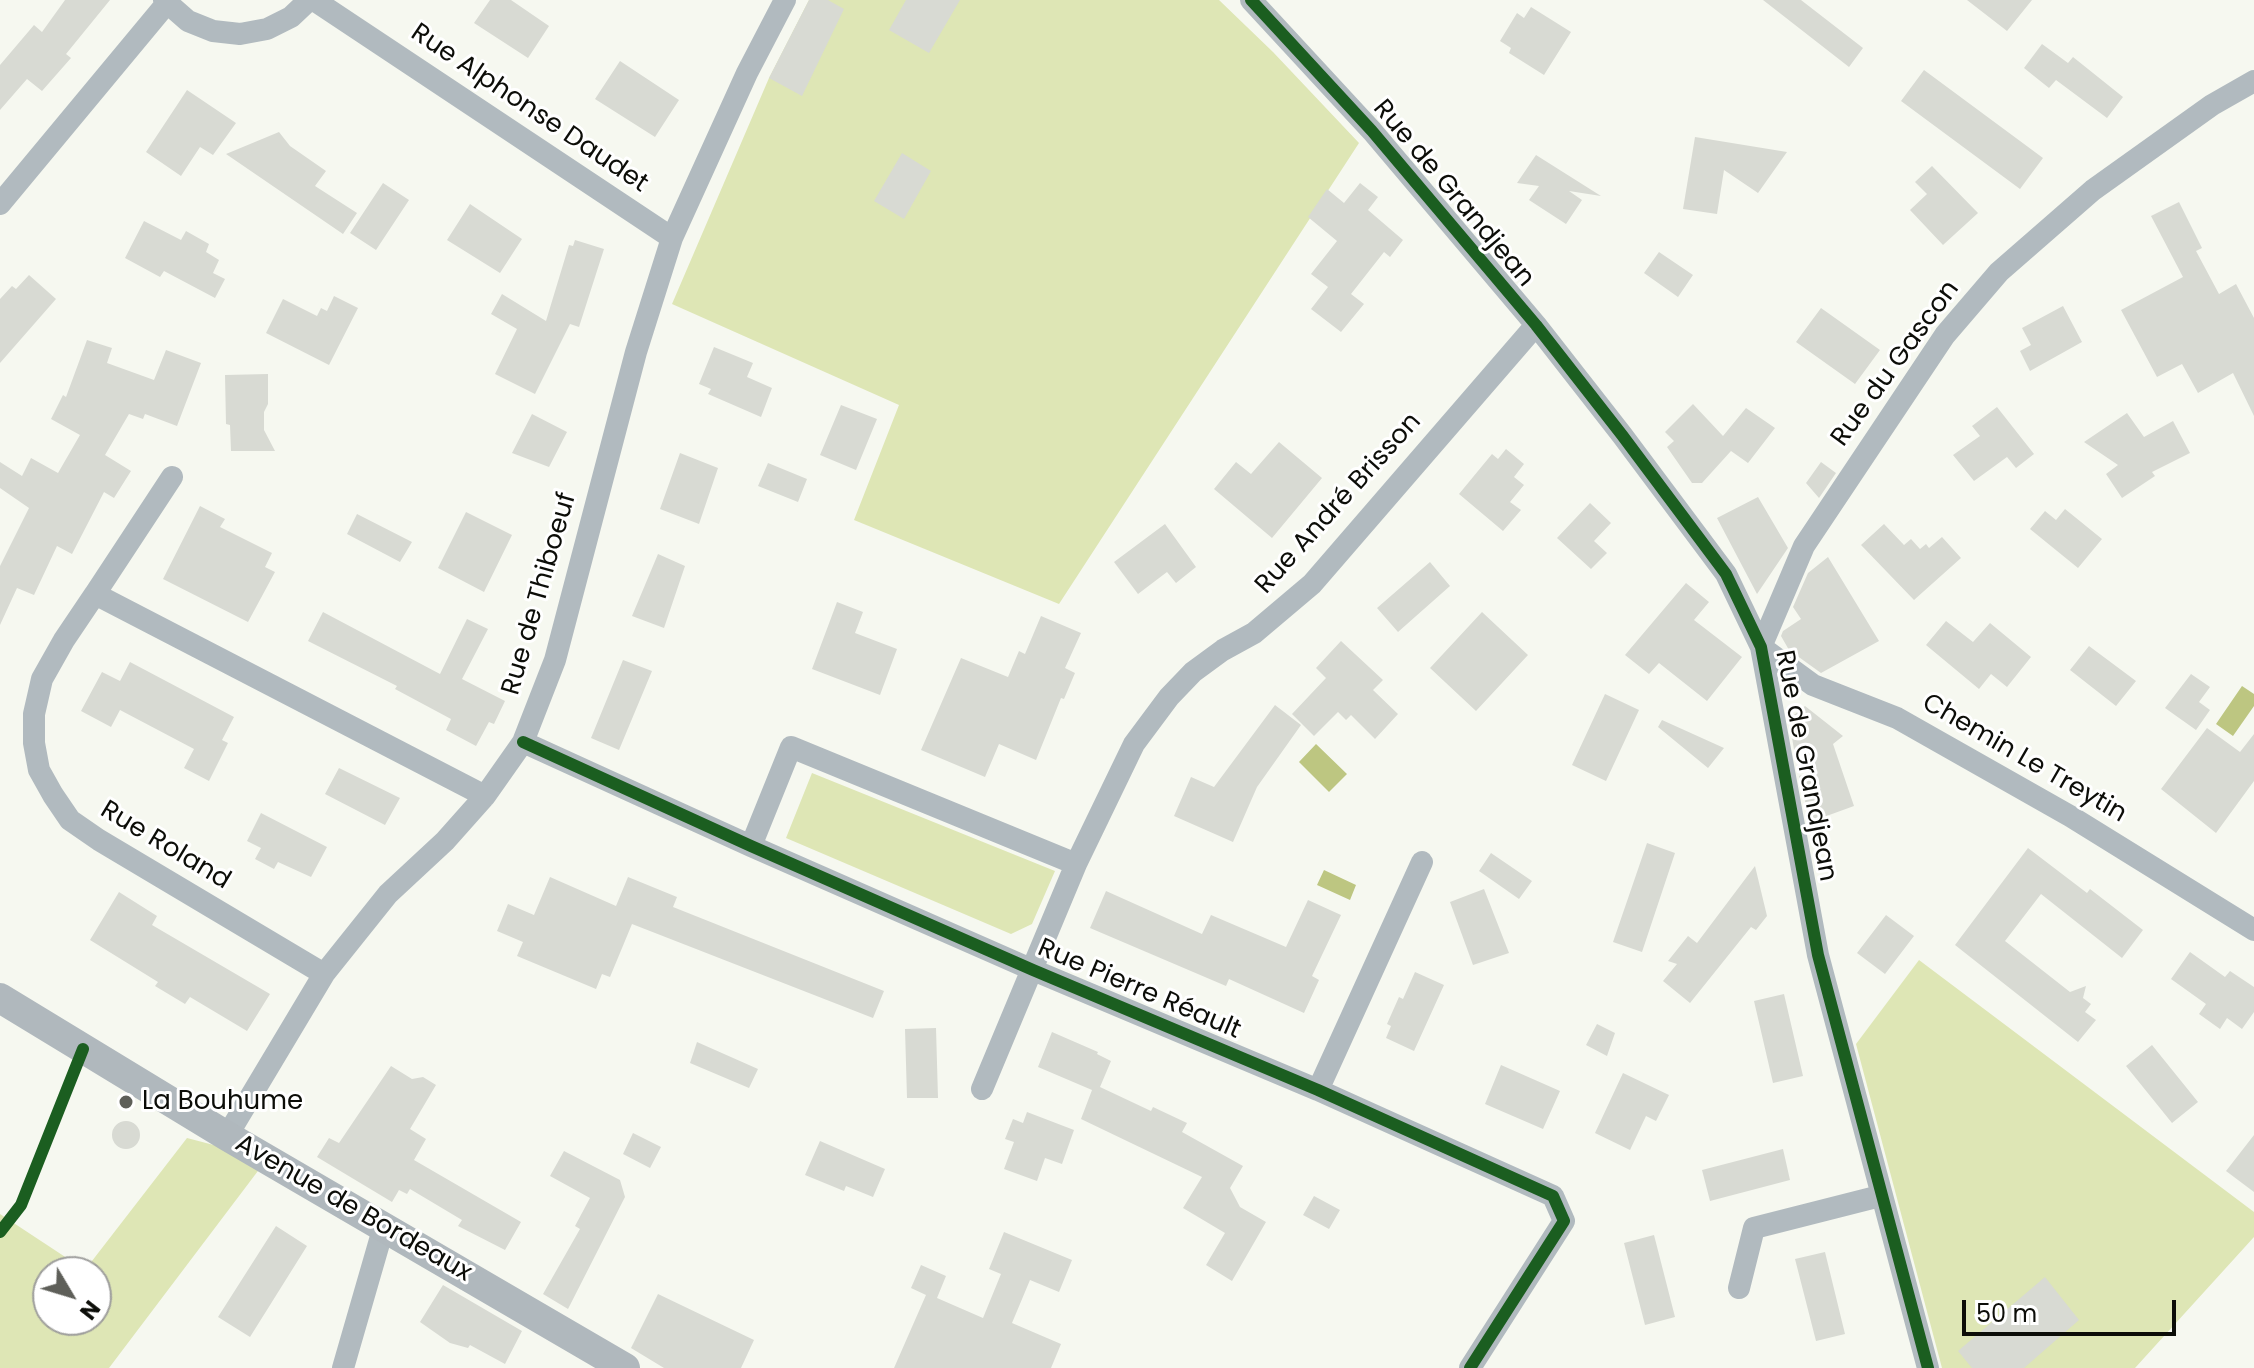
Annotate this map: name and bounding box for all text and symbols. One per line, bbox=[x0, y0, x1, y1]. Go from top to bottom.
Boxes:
street label: Rue Alphonse Daudet bbox=[404, 18, 654, 200]
street label: Rue de Grandjean bbox=[1366, 94, 1540, 294]
street label: Rue du Gascon bbox=[1825, 275, 1967, 453]
street label: Rue André Brisson bbox=[1250, 407, 1428, 601]
street label: Rue de Thiboeuf bbox=[496, 489, 584, 699]
street label: Rue de Grandjean bbox=[1767, 648, 1843, 884]
street label: Chemin Le Treytin bbox=[1916, 688, 2132, 830]
street label: Rue Roland bbox=[94, 795, 236, 897]
street label: Rue Pierre Réault bbox=[1033, 933, 1245, 1047]
place label: La Bouhume bbox=[142, 1086, 303, 1118]
marker: La Bouhume bbox=[117, 1093, 135, 1111]
street label: Avenue de Bordeaux bbox=[229, 1129, 477, 1289]
north arrow bbox=[32, 1256, 112, 1336]
scale bar bbox=[1966, 1284, 2180, 1334]
text: N bbox=[72, 1294, 107, 1326]
text: 50 m bbox=[1976, 1297, 2037, 1330]

